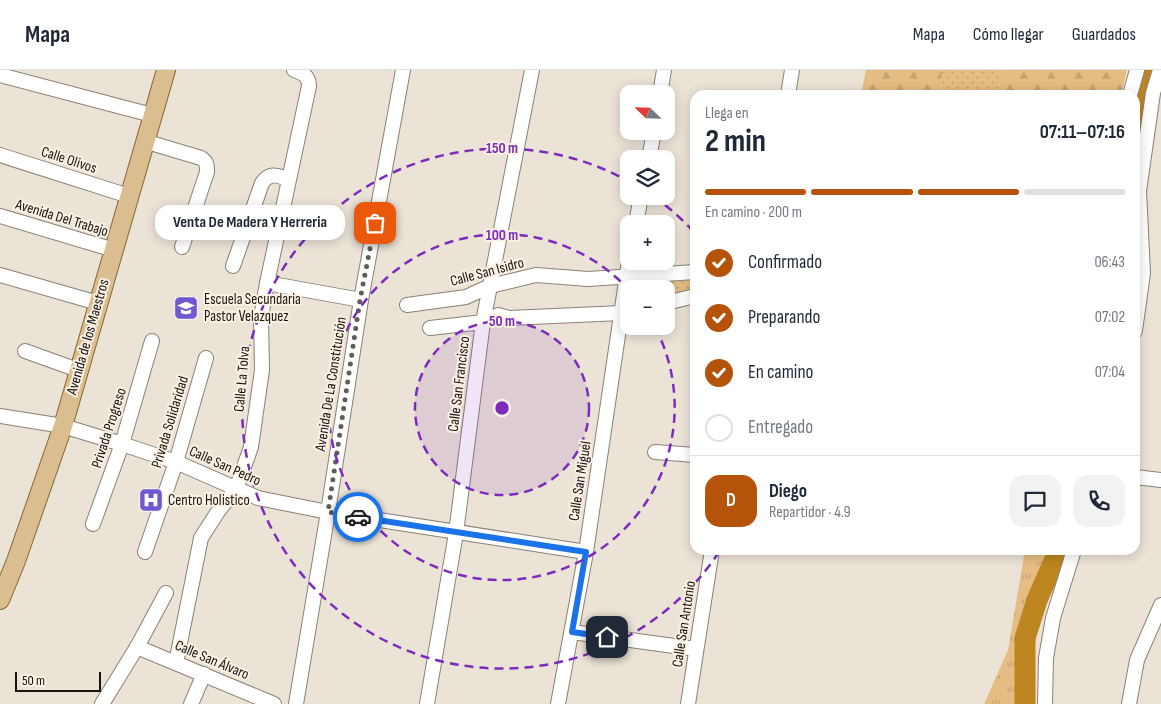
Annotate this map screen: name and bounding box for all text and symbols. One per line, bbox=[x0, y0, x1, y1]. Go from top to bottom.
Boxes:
text: Mapa bbox=[25, 20, 70, 49]
text: Mapa bbox=[913, 24, 945, 45]
text: Cómo llegar bbox=[973, 24, 1044, 45]
text: Guardados bbox=[1072, 24, 1136, 45]
north arrow bbox=[620, 85, 675, 140]
map controls bbox=[620, 85, 675, 335]
text: Llega en bbox=[705, 104, 749, 123]
text: 07:11–07:16 bbox=[1040, 121, 1125, 144]
text: 2 min bbox=[705, 122, 766, 161]
text: 150 m bbox=[486, 139, 518, 158]
street label: Calle Olivos bbox=[39, 142, 99, 178]
button: layers bbox=[620, 150, 675, 205]
street label: Avenida Del Trabajo bbox=[12, 195, 111, 241]
pin bbox=[354, 202, 396, 244]
text: En camino · 200 m bbox=[705, 203, 802, 222]
callout: Venta De Madera Y Herreria bbox=[155, 206, 345, 240]
icon: bag bbox=[361, 209, 389, 237]
text: Venta De Madera Y Herreria bbox=[173, 213, 327, 232]
button: + bbox=[620, 215, 675, 270]
text: 100 m bbox=[486, 226, 518, 245]
icon: check bbox=[705, 249, 733, 277]
text: Confirmado bbox=[748, 251, 822, 274]
street label: Calle San Isidro bbox=[448, 253, 526, 291]
text: 06:43 bbox=[1094, 253, 1125, 272]
street label: Avenida de los Maestros bbox=[62, 277, 114, 398]
button: − bbox=[620, 280, 675, 335]
place label: Escuela Secundaria Pastor Velazquez bbox=[204, 290, 301, 326]
school or university icon: Escuela Secundaria Pastor Velazquez bbox=[173, 295, 199, 321]
icon: check bbox=[705, 304, 733, 332]
text: Preparando bbox=[748, 306, 820, 329]
text: 07:02 bbox=[1095, 308, 1125, 327]
text: 50 m bbox=[489, 312, 515, 331]
street label: Avenida De La Constitución bbox=[311, 315, 351, 454]
street label: Calle San Francisco bbox=[444, 335, 474, 433]
street label: Calle La Tolva bbox=[230, 345, 254, 413]
icon: check bbox=[705, 359, 733, 387]
text: En camino bbox=[748, 361, 813, 384]
text: 07:04 bbox=[1095, 363, 1125, 382]
street label: Privada Solidaridad bbox=[147, 374, 193, 470]
street label: Privada Progreso bbox=[87, 385, 131, 471]
centre of rings bbox=[493, 399, 511, 417]
text: Entregado bbox=[748, 416, 813, 439]
street label: Calle San Miguel bbox=[564, 440, 596, 522]
street label: Calle San Pedro bbox=[186, 442, 264, 490]
button: chat bbox=[1009, 475, 1061, 527]
button: phone bbox=[1073, 475, 1125, 527]
text: Diego bbox=[769, 480, 807, 503]
hospital icon: Centro Holistico bbox=[138, 487, 164, 513]
text: D bbox=[726, 489, 736, 512]
place label: Centro Holistico bbox=[168, 491, 250, 510]
courier bbox=[333, 492, 383, 542]
icon: car bbox=[344, 503, 372, 531]
text: Repartidor · 4.9 bbox=[769, 503, 851, 522]
street label: Calle San Antonio bbox=[668, 579, 700, 669]
pin bbox=[586, 616, 628, 658]
icon: home bbox=[593, 623, 621, 651]
street label: Calle San Álvaro bbox=[172, 636, 252, 684]
scale bar bbox=[15, 669, 101, 692]
text: 50 m bbox=[22, 672, 45, 689]

